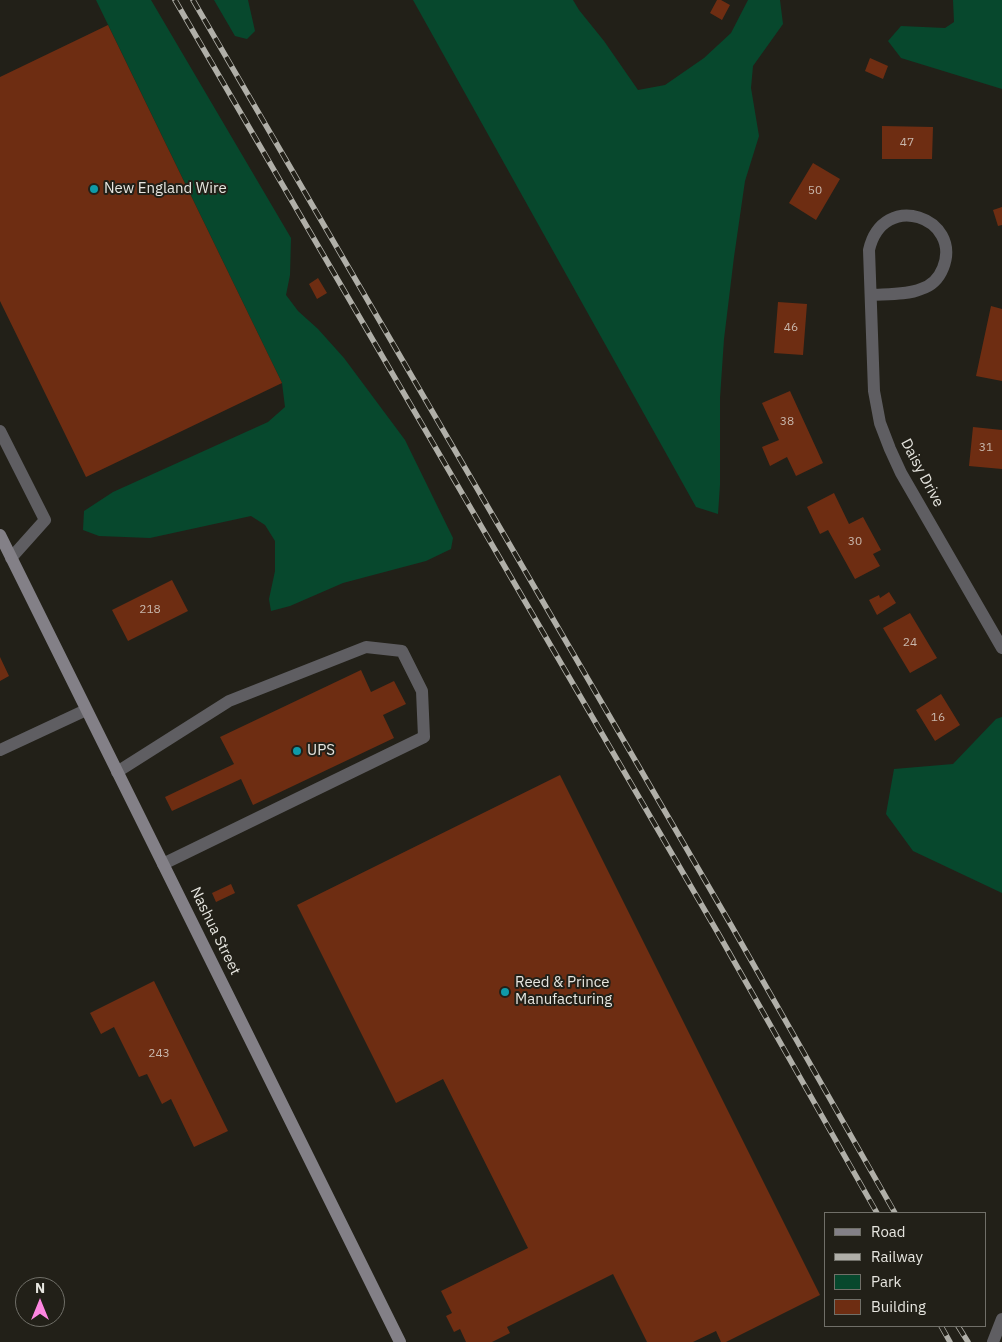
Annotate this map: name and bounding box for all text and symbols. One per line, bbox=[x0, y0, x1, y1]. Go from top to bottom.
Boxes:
house number: 47 bbox=[900, 136, 914, 150]
place label: New England Wire bbox=[104, 180, 227, 198]
marker: New England Wire bbox=[88, 183, 100, 195]
house number: 50 bbox=[808, 184, 822, 198]
house number: 46 bbox=[784, 321, 798, 335]
house number: 38 bbox=[780, 415, 794, 429]
street label: Daisy Drive bbox=[897, 436, 947, 510]
house number: 31 bbox=[979, 441, 993, 455]
house number: 30 bbox=[848, 535, 862, 549]
house number: 218 bbox=[139, 603, 161, 617]
house number: 24 bbox=[903, 636, 917, 650]
house number: 16 bbox=[931, 711, 945, 725]
place label: UPS bbox=[307, 742, 335, 760]
marker: UPS bbox=[291, 745, 303, 757]
street label: Nashua Street bbox=[186, 884, 244, 978]
place label: Reed & Prince Manufacturing bbox=[515, 974, 612, 1009]
marker: Reed & Prince Manufacturing bbox=[499, 986, 511, 998]
house number: 243 bbox=[148, 1047, 170, 1061]
legend bbox=[824, 1212, 987, 1327]
text: Road bbox=[871, 1222, 906, 1241]
text: Railway bbox=[871, 1247, 923, 1266]
text: Park bbox=[871, 1272, 901, 1291]
north arrow bbox=[15, 1277, 65, 1327]
text: N bbox=[35, 1279, 45, 1297]
text: Building bbox=[871, 1297, 926, 1316]

